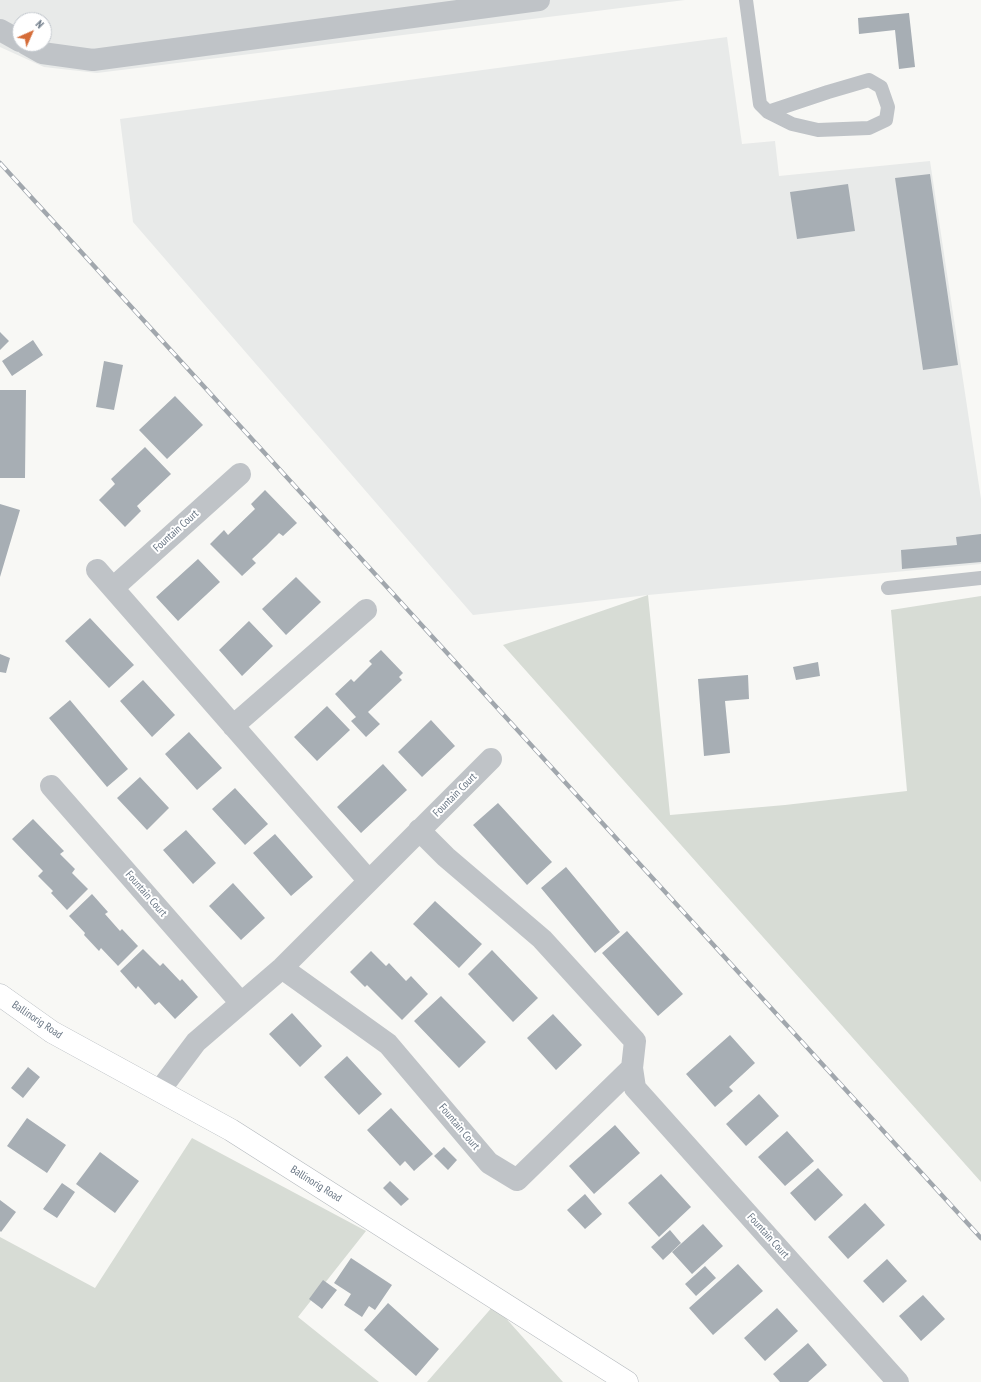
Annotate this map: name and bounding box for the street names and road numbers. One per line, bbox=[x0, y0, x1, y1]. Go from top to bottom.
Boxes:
street label: Fountain Court bbox=[151, 507, 201, 555]
street label: Fountain Court bbox=[430, 770, 480, 820]
street label: Fountain Court bbox=[123, 868, 169, 920]
street label: Ballinorig Road bbox=[9, 998, 65, 1042]
street label: Fountain Court bbox=[436, 1101, 482, 1153]
street label: Ballinorig Road bbox=[288, 1163, 344, 1205]
street label: Fountain Court bbox=[744, 1211, 792, 1261]

